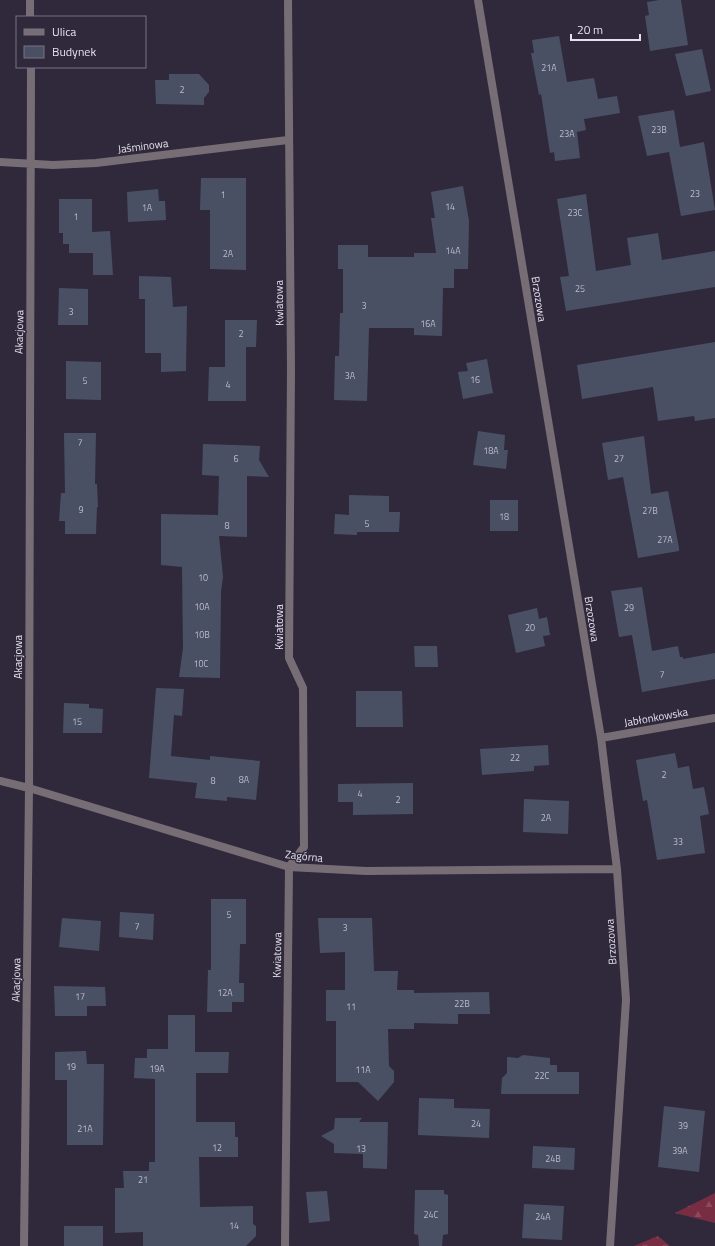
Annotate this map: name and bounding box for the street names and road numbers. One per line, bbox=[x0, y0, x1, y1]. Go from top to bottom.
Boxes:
street label: Jaśminowa bbox=[117, 135, 170, 157]
street label: Brzozowa bbox=[528, 275, 551, 323]
street label: Kwiatowa bbox=[271, 280, 287, 326]
street label: Akacjowa bbox=[11, 309, 27, 354]
street label: Brzozowa bbox=[581, 595, 604, 643]
street label: Kwiatowa bbox=[271, 604, 287, 650]
street label: Akacjowa bbox=[10, 634, 26, 679]
street label: Jabłonkowska bbox=[623, 703, 690, 730]
street label: Zagórna bbox=[284, 846, 324, 866]
street label: Brzozowa bbox=[601, 918, 621, 965]
street label: Kwiatowa bbox=[269, 932, 285, 978]
street label: Akacjowa bbox=[8, 957, 24, 1002]

